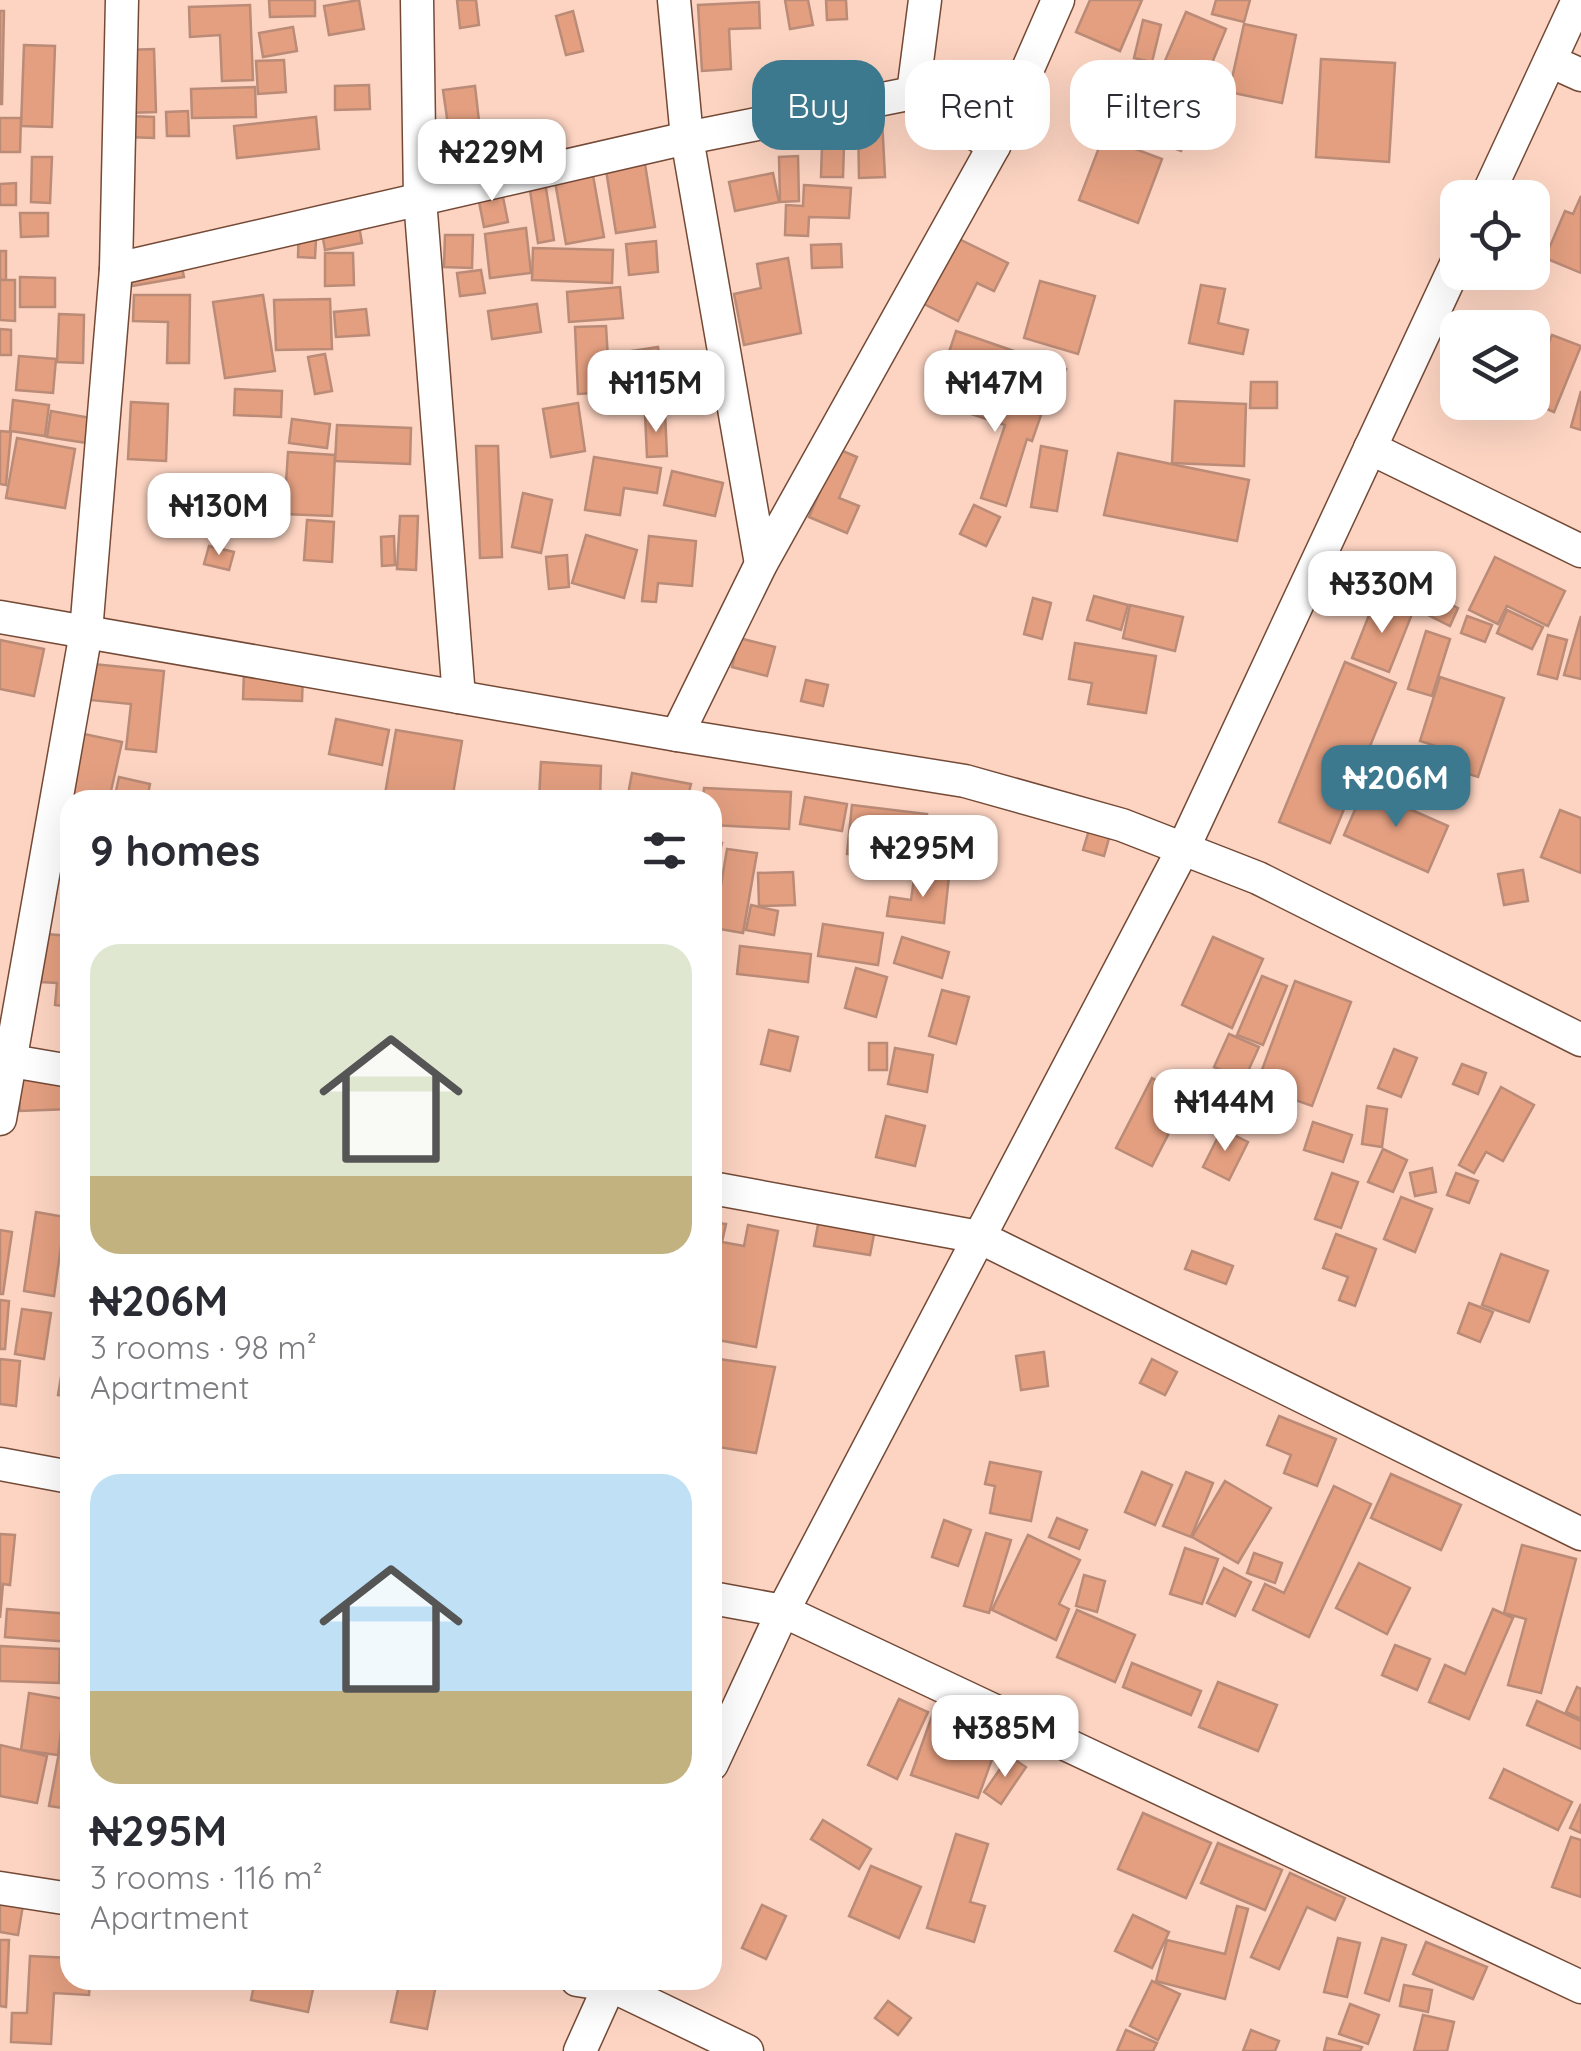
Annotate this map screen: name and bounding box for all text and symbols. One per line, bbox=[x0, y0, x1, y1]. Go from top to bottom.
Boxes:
chip: Buy bbox=[752, 60, 885, 150]
chip: Rent bbox=[905, 60, 1050, 150]
chip: Filters bbox=[1070, 60, 1236, 150]
pin: ₦229M bbox=[422, 119, 562, 204]
text: ₦229M bbox=[440, 131, 544, 171]
map controls bbox=[1440, 180, 1550, 420]
button: locate bbox=[1440, 180, 1550, 290]
button: layers bbox=[1440, 310, 1550, 420]
pin: ₦115M bbox=[586, 350, 726, 435]
pin: ₦147M bbox=[925, 350, 1065, 435]
text: ₦115M bbox=[609, 362, 703, 402]
text: ₦147M bbox=[946, 362, 1044, 402]
pin: ₦130M bbox=[149, 473, 289, 558]
text: ₦130M bbox=[169, 485, 269, 525]
pin: ₦330M bbox=[1312, 551, 1452, 636]
text: ₦330M bbox=[1330, 563, 1434, 603]
pin: ₦206M bbox=[1326, 745, 1466, 830]
text: ₦206M bbox=[1343, 757, 1449, 797]
pin: ₦295M bbox=[853, 815, 993, 900]
icon: filters bbox=[637, 823, 692, 878]
text: 9 homes bbox=[90, 824, 260, 877]
text: ₦295M bbox=[871, 827, 975, 867]
icon: home bbox=[301, 1009, 481, 1189]
pin: ₦144M bbox=[1155, 1069, 1295, 1154]
text: ₦144M bbox=[1175, 1081, 1275, 1121]
text: ₦206M bbox=[90, 1274, 228, 1327]
text: 3 rooms · 98 m² bbox=[90, 1327, 317, 1367]
text: Apartment bbox=[90, 1367, 249, 1407]
icon: home bbox=[301, 1539, 481, 1719]
pin: ₦385M bbox=[935, 1695, 1075, 1780]
text: ₦385M bbox=[954, 1707, 1056, 1747]
text: ₦295M bbox=[90, 1804, 227, 1857]
text: 3 rooms · 116 m² bbox=[90, 1857, 323, 1897]
text: Apartment bbox=[90, 1897, 249, 1937]

